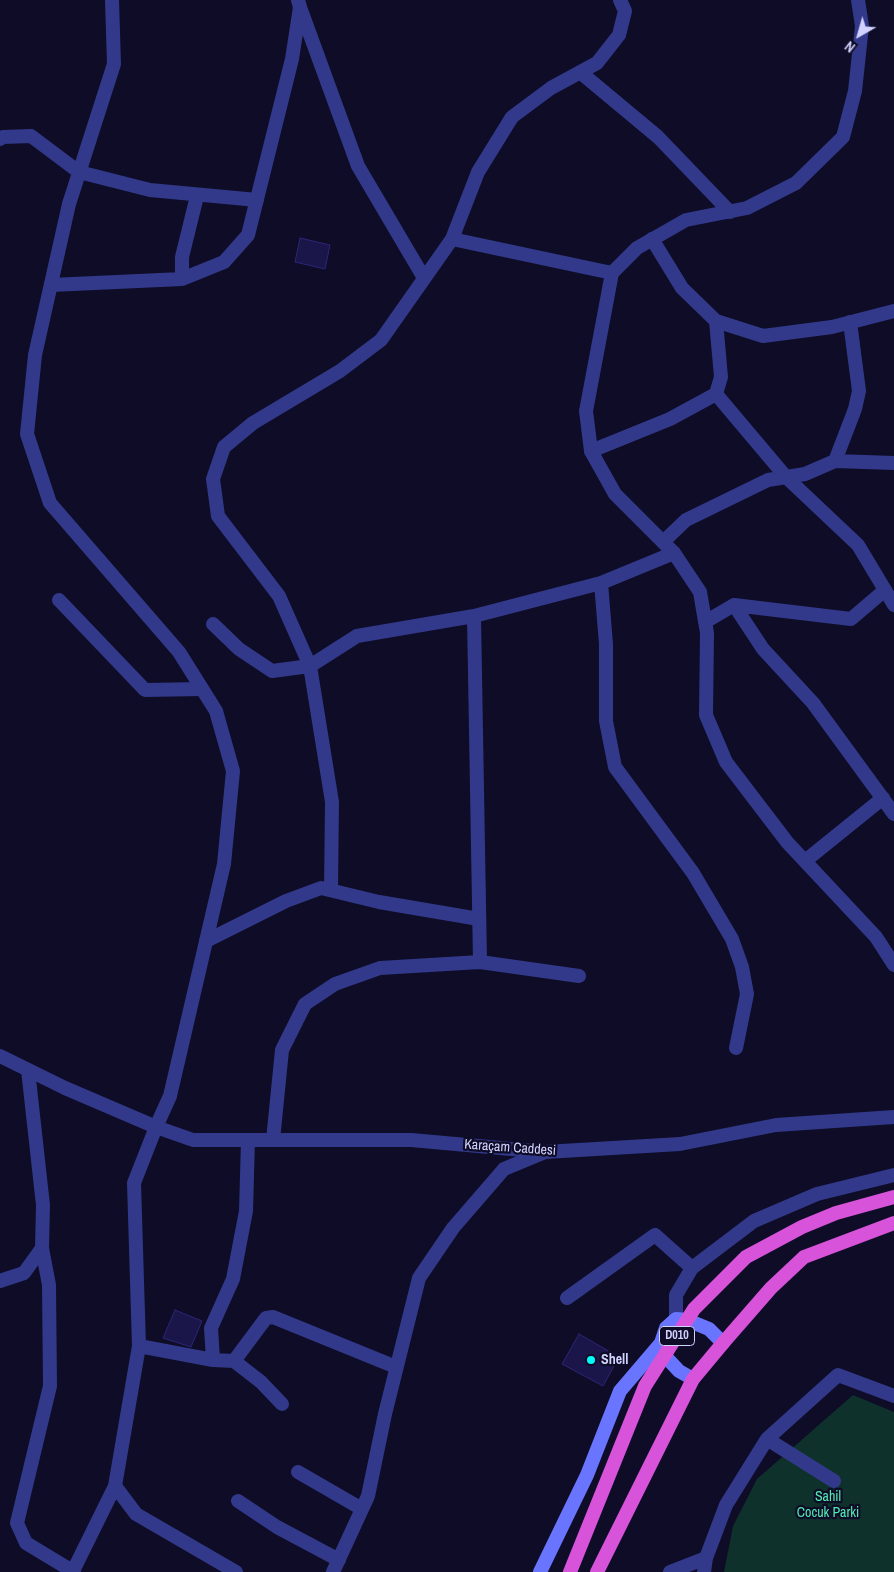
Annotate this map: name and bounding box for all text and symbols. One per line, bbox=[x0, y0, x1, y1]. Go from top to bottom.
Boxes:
north arrow bbox=[834, 10, 884, 60]
text: N bbox=[841, 37, 859, 56]
street label: Karaçam Caddesi bbox=[464, 1136, 556, 1160]
road number: D010 bbox=[660, 1326, 694, 1345]
place label: Shell bbox=[601, 1352, 628, 1368]
marker: Shell bbox=[585, 1354, 597, 1366]
park label: Sahil Cocuk Parki bbox=[797, 1489, 859, 1521]

